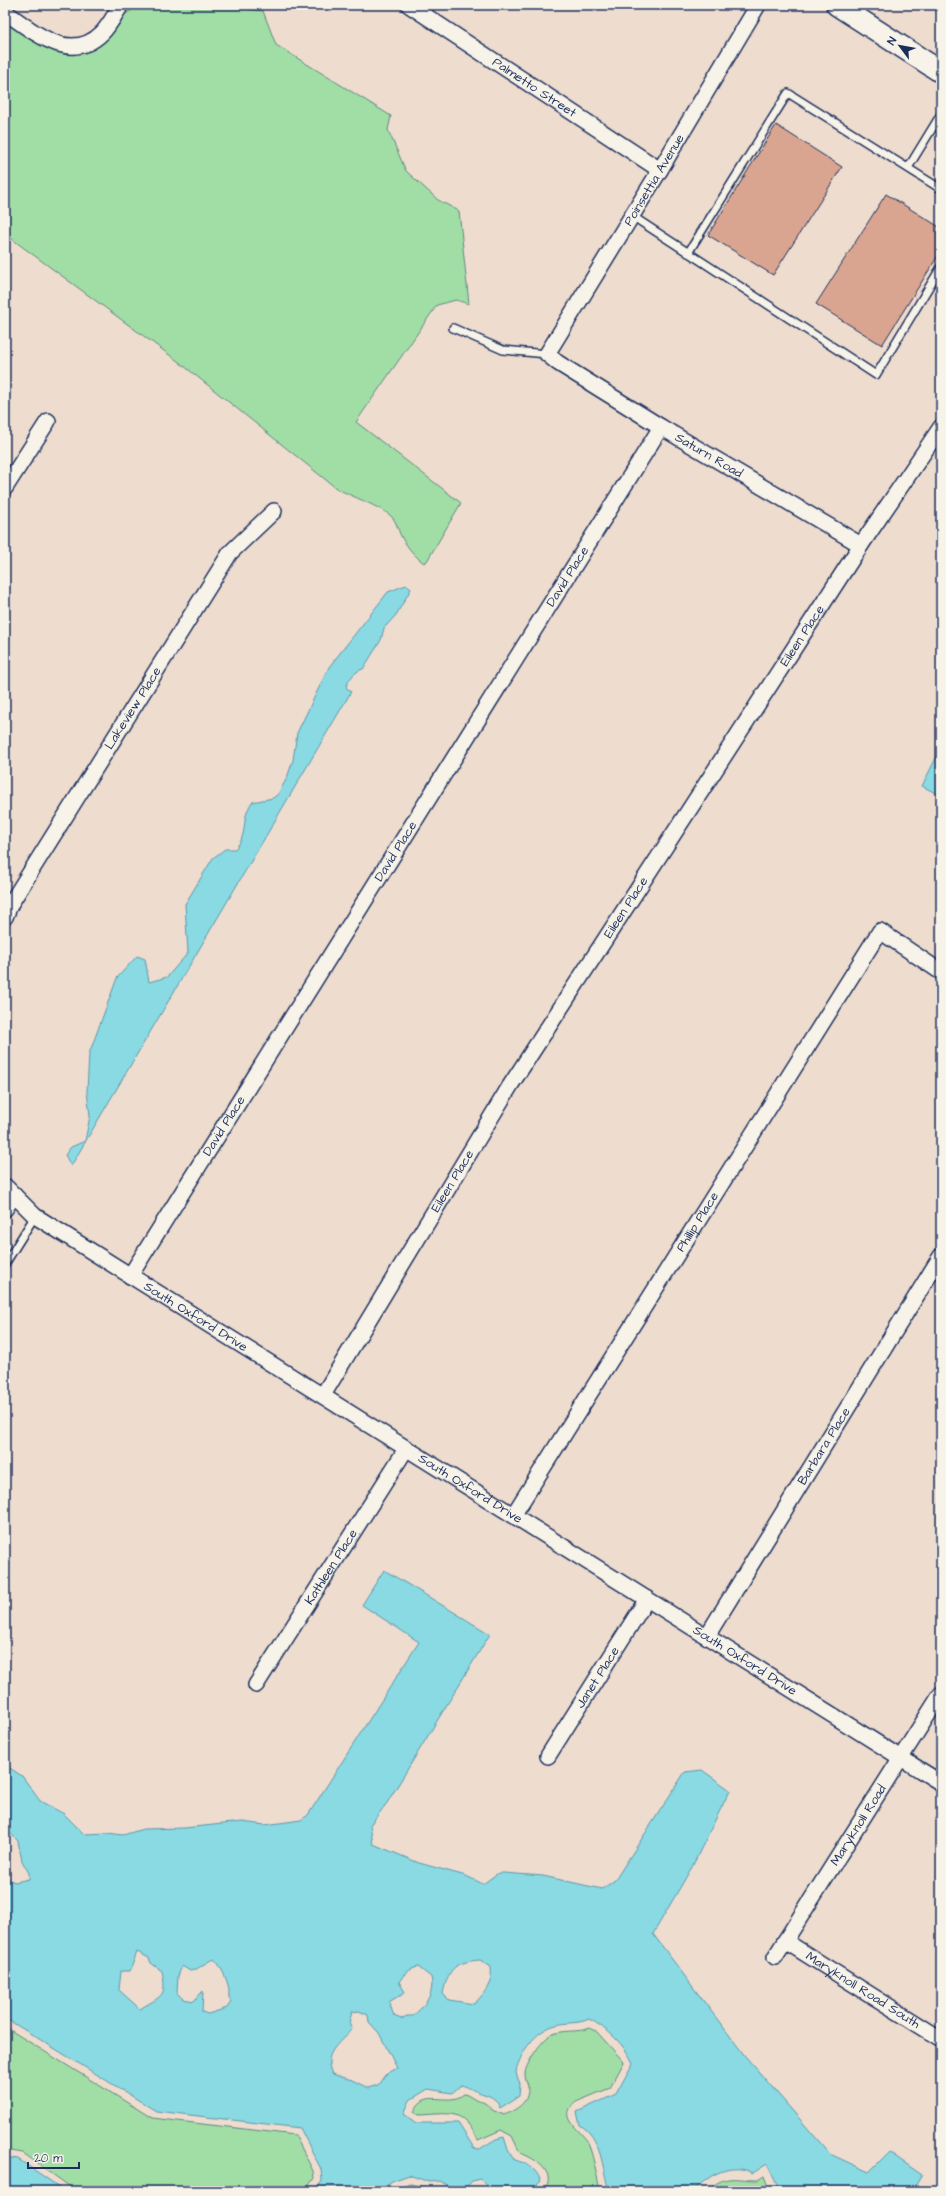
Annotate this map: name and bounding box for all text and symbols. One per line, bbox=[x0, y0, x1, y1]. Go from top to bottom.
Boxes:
north arrow bbox=[880, 26, 920, 66]
text: N bbox=[884, 34, 900, 48]
street label: Palmetto Street bbox=[489, 53, 581, 122]
street label: Poinsettia Avenue bbox=[619, 131, 689, 229]
street label: Saturn Road bbox=[672, 428, 746, 482]
street label: David Place bbox=[542, 543, 593, 610]
street label: Eileen Place bbox=[776, 601, 829, 670]
street label: Lakeview Place bbox=[100, 663, 166, 753]
street label: David Place bbox=[370, 818, 421, 885]
street label: Eileen Place bbox=[599, 873, 652, 942]
street label: David Place bbox=[198, 1092, 249, 1159]
street label: Eileen Place bbox=[427, 1147, 478, 1216]
street label: Phillip Place bbox=[672, 1188, 723, 1255]
street label: South Oxford Drive bbox=[140, 1277, 251, 1356]
street label: Barbara Place bbox=[793, 1404, 855, 1488]
street label: South Oxford Drive bbox=[415, 1449, 526, 1528]
street label: Kathleen Place bbox=[300, 1526, 362, 1608]
street label: South Oxford Drive bbox=[690, 1621, 800, 1700]
street label: Janet Place bbox=[571, 1643, 624, 1712]
street label: Maryknoll Road bbox=[826, 1781, 891, 1869]
street label: Maryknoll Road South bbox=[802, 1947, 924, 2033]
scale bar bbox=[28, 2144, 79, 2170]
text: 20 m bbox=[34, 2150, 63, 2167]

